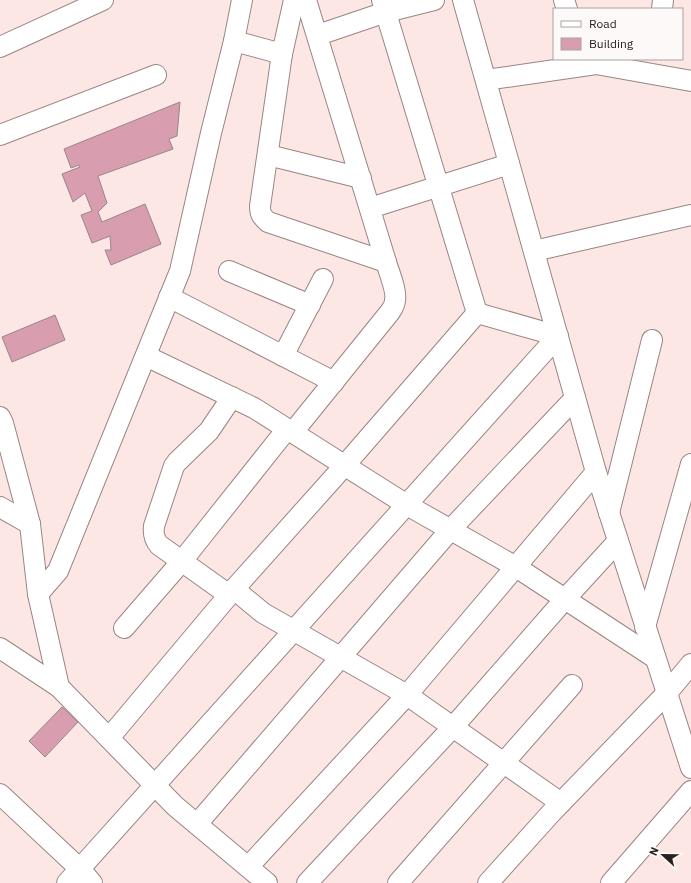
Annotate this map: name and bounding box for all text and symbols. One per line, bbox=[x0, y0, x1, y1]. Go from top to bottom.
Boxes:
legend bbox=[553, 8, 683, 60]
text: Road bbox=[589, 16, 617, 31]
text: Building bbox=[589, 36, 634, 51]
north arrow bbox=[643, 835, 683, 875]
text: N bbox=[646, 845, 662, 858]

